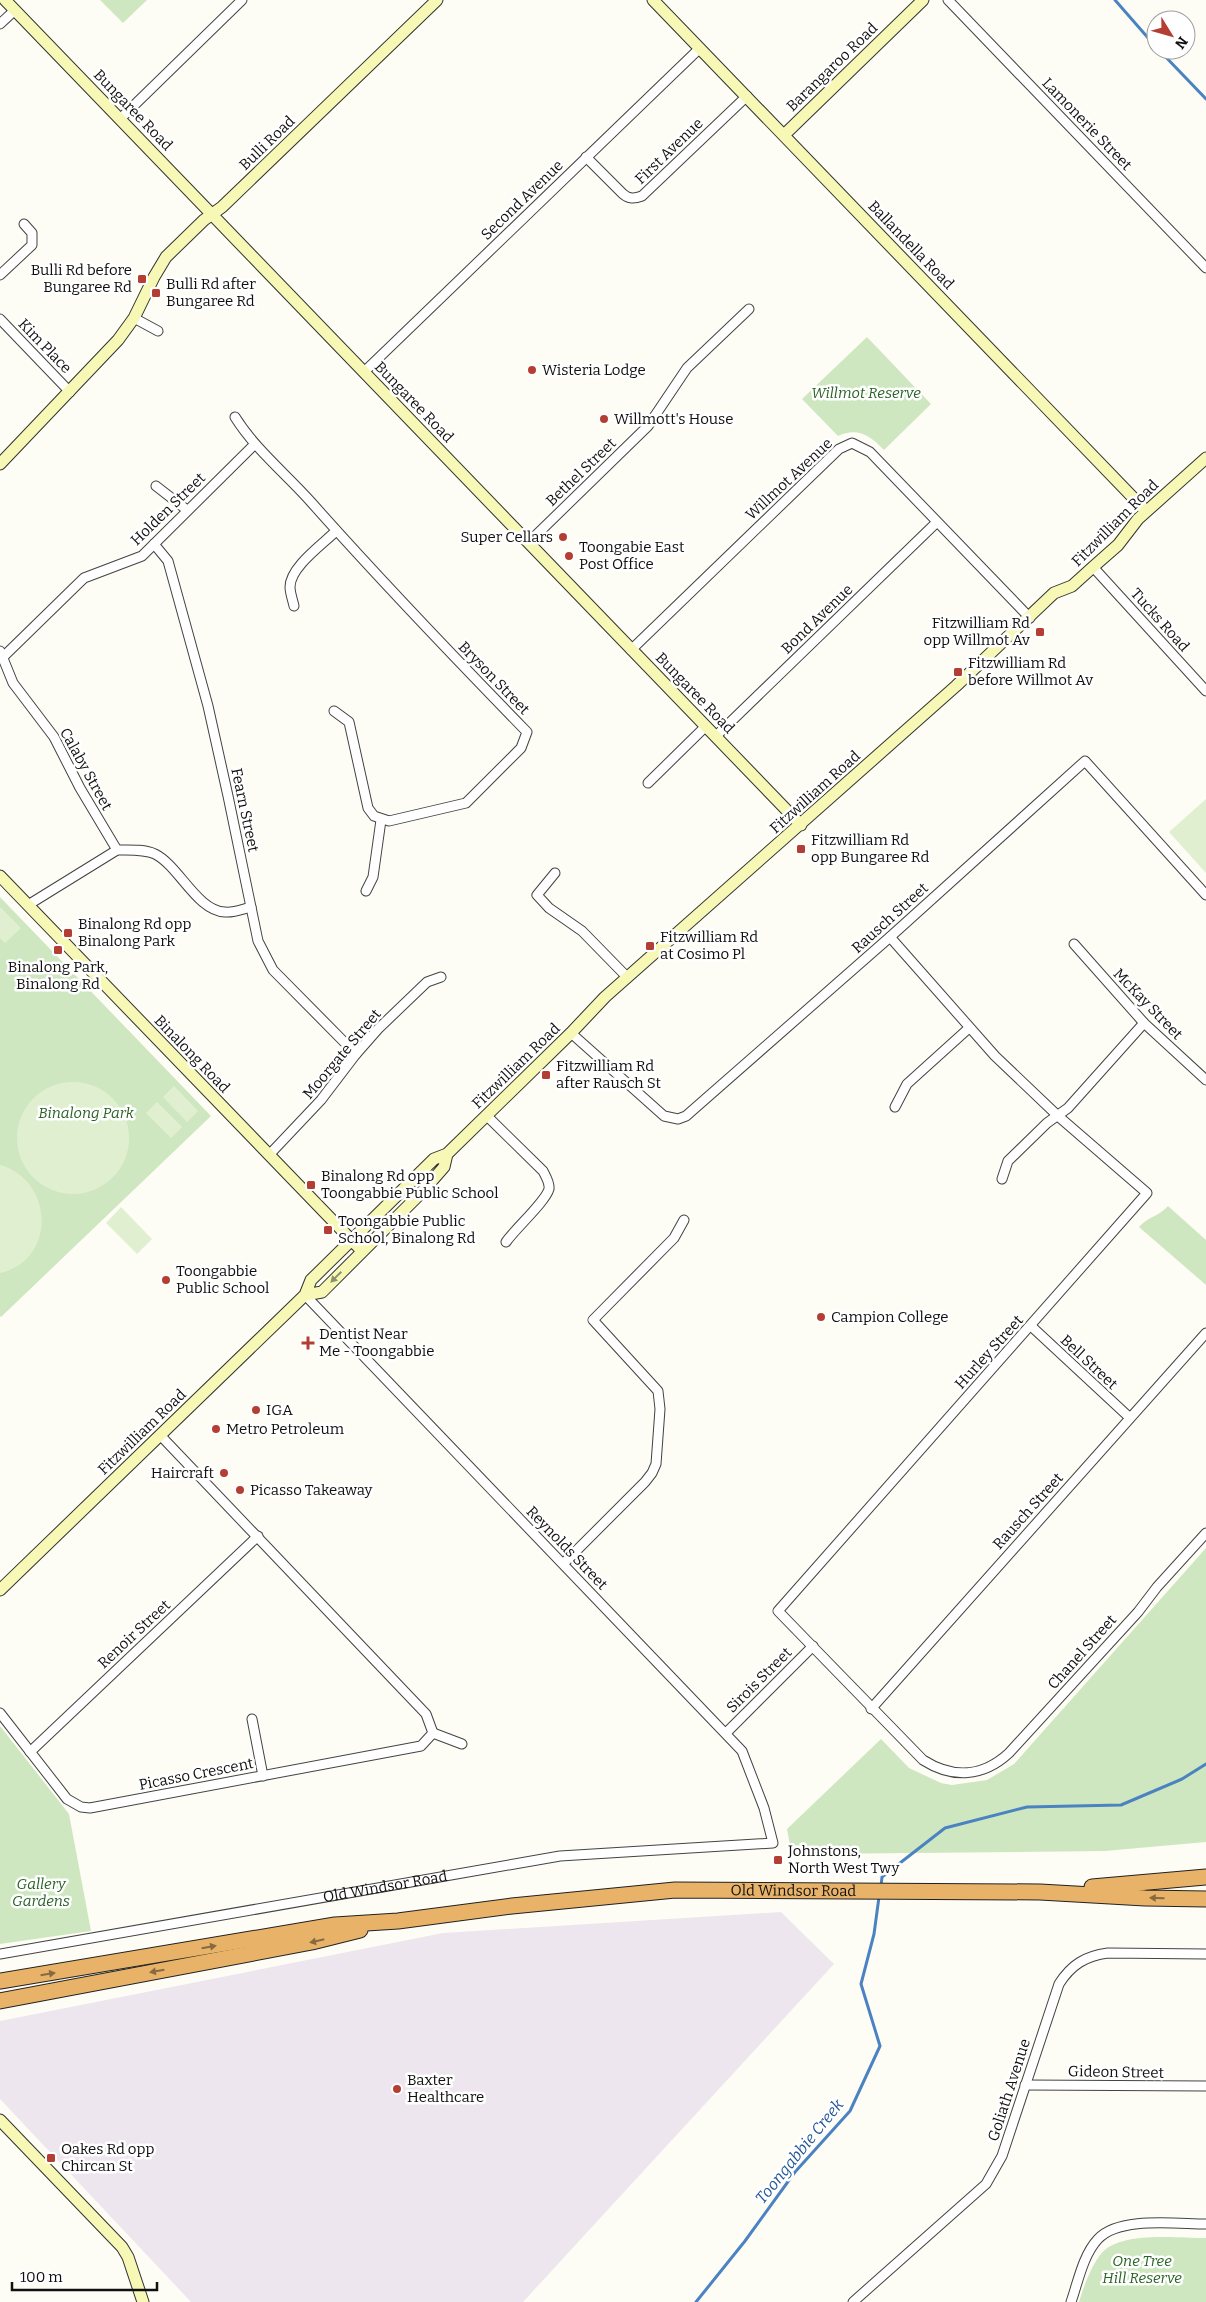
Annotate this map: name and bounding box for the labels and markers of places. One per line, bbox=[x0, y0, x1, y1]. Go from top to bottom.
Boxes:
place label: Bulli Rd before Bungaree Rd bbox=[31, 261, 132, 296]
marker: Bulli Rd before Bungaree Rd bbox=[136, 273, 148, 285]
place label: Bulli Rd after Bungaree Rd bbox=[166, 275, 256, 310]
marker: Bulli Rd after Bungaree Rd bbox=[150, 287, 162, 299]
place label: Wisteria Lodge bbox=[542, 361, 646, 379]
marker: Wisteria Lodge bbox=[526, 364, 538, 376]
place label: Willmott's House bbox=[614, 410, 734, 428]
marker: Willmott's House bbox=[598, 413, 610, 425]
place label: Super Cellars bbox=[460, 528, 553, 546]
marker: Super Cellars bbox=[557, 531, 569, 543]
place label: Toongabie East Post Office bbox=[579, 538, 685, 573]
marker: Toongabie East Post Office bbox=[563, 550, 575, 562]
place label: Fitzwilliam Rd opp Willmot Av bbox=[924, 614, 1030, 649]
marker: Fitzwilliam Rd opp Willmot Av bbox=[1034, 626, 1046, 638]
place label: Fitzwilliam Rd before Willmot Av bbox=[968, 654, 1093, 689]
marker: Fitzwilliam Rd before Willmot Av bbox=[952, 666, 964, 678]
place label: Fitzwilliam Rd opp Bungaree Rd bbox=[811, 831, 929, 866]
marker: Fitzwilliam Rd opp Bungaree Rd bbox=[795, 843, 807, 855]
place label: Binalong Rd opp Binalong Park bbox=[78, 915, 191, 950]
marker: Binalong Rd opp Binalong Park bbox=[62, 927, 74, 939]
place label: Fitzwilliam Rd at Cosimo Pl bbox=[660, 928, 758, 963]
marker: Fitzwilliam Rd at Cosimo Pl bbox=[644, 940, 656, 952]
marker: Binalong Park, Binalong Rd bbox=[52, 944, 64, 956]
place label: Binalong Park, Binalong Rd bbox=[8, 958, 108, 993]
place label: Fitzwilliam Rd after Rausch St bbox=[556, 1057, 661, 1092]
marker: Fitzwilliam Rd after Rausch St bbox=[540, 1069, 552, 1081]
place label: Binalong Rd opp Toongabbie Public School bbox=[321, 1167, 499, 1202]
marker: Binalong Rd opp Toongabbie Public School bbox=[305, 1179, 317, 1191]
place label: Toongabbie Public School, Binalong Rd bbox=[338, 1212, 475, 1247]
marker: Toongabbie Public School, Binalong Rd bbox=[322, 1224, 334, 1236]
place label: Toongabbie Public School bbox=[176, 1262, 269, 1297]
marker: Toongabbie Public School bbox=[160, 1274, 172, 1286]
place label: Campion College bbox=[831, 1308, 949, 1326]
marker: Campion College bbox=[815, 1311, 827, 1323]
place label: Dentist Near Me - Toongabbie bbox=[319, 1325, 434, 1360]
marker: Dentist Near Me - Toongabbie bbox=[301, 1336, 315, 1350]
place label: IGA bbox=[266, 1401, 293, 1419]
marker: IGA bbox=[250, 1404, 262, 1416]
place label: Metro Petroleum bbox=[226, 1420, 345, 1438]
marker: Metro Petroleum bbox=[210, 1423, 222, 1435]
place label: Haircraft bbox=[151, 1464, 215, 1482]
marker: Haircraft bbox=[218, 1467, 230, 1479]
place label: Picasso Takeaway bbox=[250, 1481, 372, 1499]
marker: Picasso Takeaway bbox=[234, 1484, 246, 1496]
place label: Johnstons, North West Twy bbox=[787, 1842, 899, 1877]
marker: Johnstons, North West Twy bbox=[772, 1854, 784, 1866]
place label: Baxter Healthcare bbox=[407, 2071, 484, 2106]
marker: Baxter Healthcare bbox=[391, 2083, 403, 2095]
place label: Oakes Rd opp Chircan St bbox=[61, 2140, 154, 2175]
marker: Oakes Rd opp Chircan St bbox=[45, 2152, 57, 2164]

